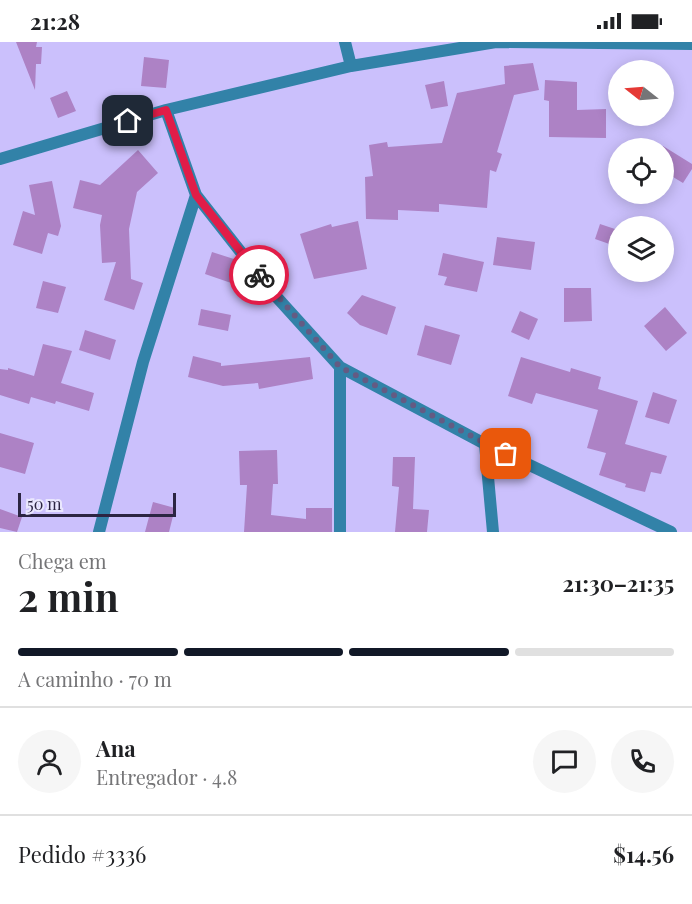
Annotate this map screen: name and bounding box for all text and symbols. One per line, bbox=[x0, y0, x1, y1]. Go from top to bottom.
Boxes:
text: 21:28 bbox=[30, 6, 80, 36]
north arrow bbox=[608, 60, 674, 126]
map controls bbox=[608, 60, 674, 282]
pin bbox=[102, 95, 153, 146]
icon: home bbox=[111, 104, 144, 137]
button: locate bbox=[608, 138, 674, 204]
button: layers bbox=[608, 216, 674, 282]
courier bbox=[229, 245, 289, 305]
icon: bike bbox=[243, 259, 276, 292]
pin bbox=[480, 428, 531, 479]
icon: bag bbox=[489, 437, 522, 470]
scale bar bbox=[18, 490, 176, 517]
text: 50 m bbox=[27, 493, 61, 514]
text: Chega em bbox=[18, 547, 107, 574]
text: 21:30–21:35 bbox=[563, 568, 674, 598]
text: 2 min bbox=[18, 570, 119, 622]
text: A caminho · 70 m bbox=[18, 665, 172, 692]
button: person bbox=[18, 730, 81, 793]
button: chat bbox=[533, 730, 596, 793]
button: phone bbox=[611, 730, 674, 793]
text: Ana bbox=[96, 733, 136, 763]
text: Entregador · 4.8 bbox=[96, 763, 237, 790]
text: Pedido #3336 bbox=[18, 839, 146, 869]
text: $14.56 bbox=[613, 839, 674, 869]

